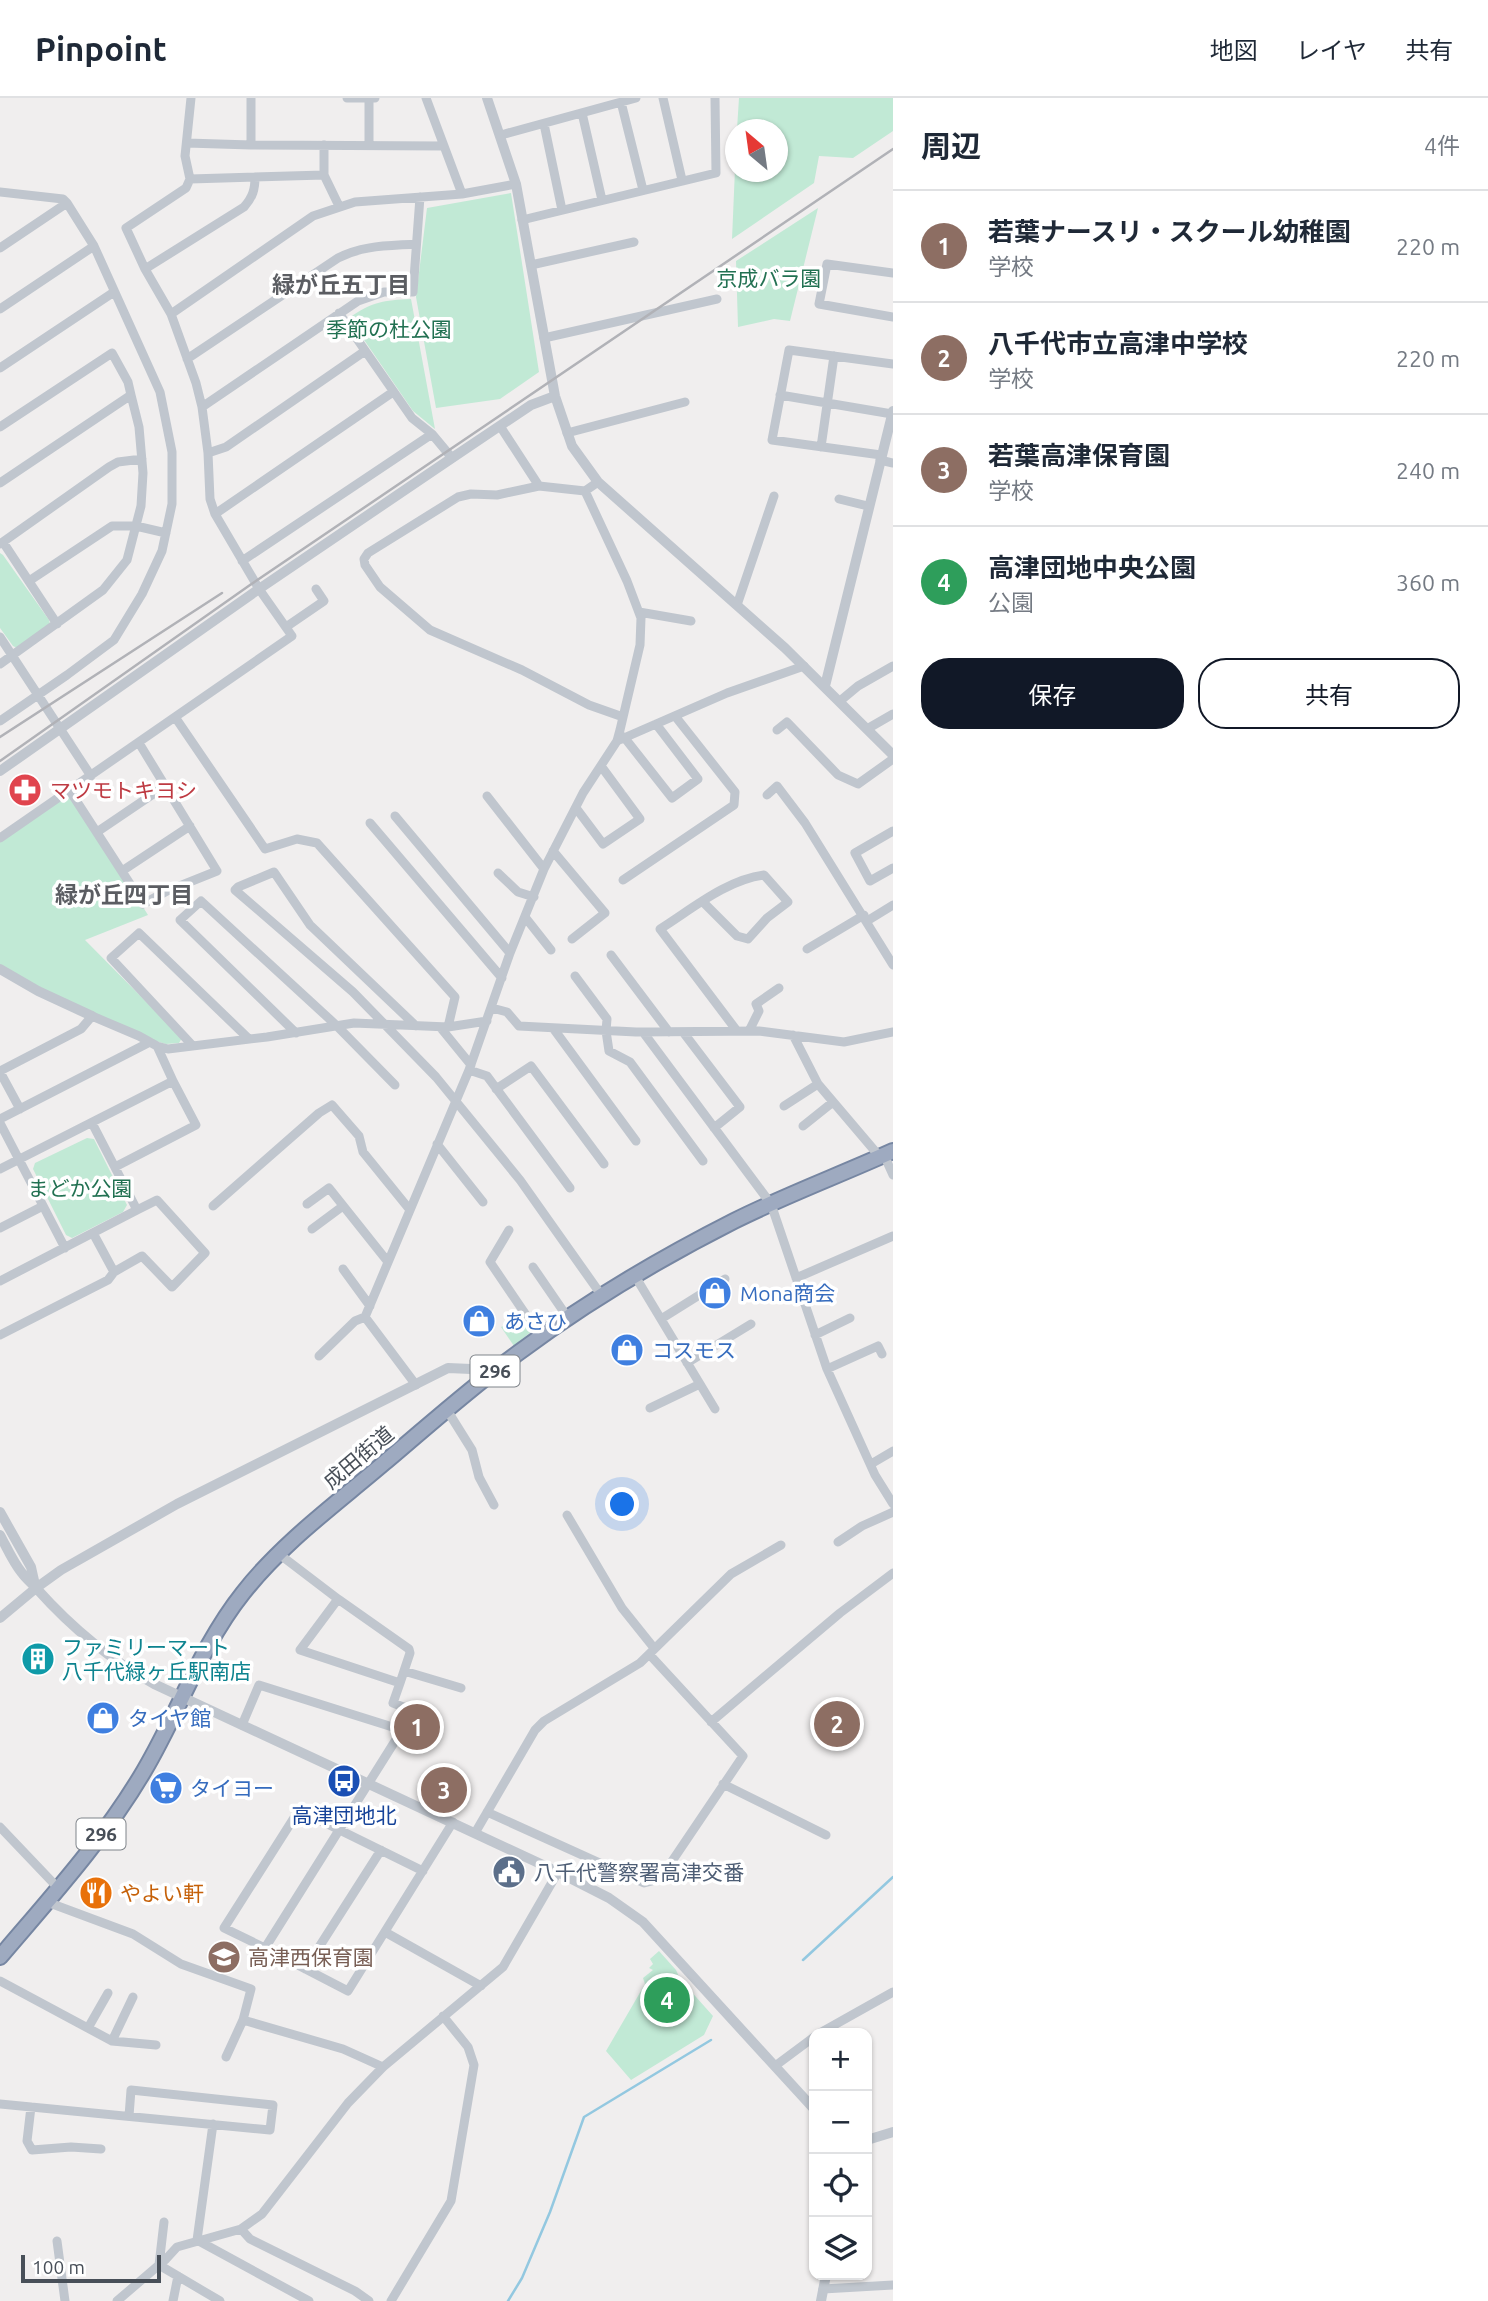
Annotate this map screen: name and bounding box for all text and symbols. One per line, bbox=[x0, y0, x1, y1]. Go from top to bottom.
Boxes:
text: Pinpoint bbox=[35, 30, 167, 67]
text: 地図 bbox=[1210, 37, 1258, 64]
text: レイヤ bbox=[1296, 37, 1367, 64]
text: 共有 bbox=[1405, 37, 1453, 64]
north arrow bbox=[725, 119, 788, 182]
text: 周辺 bbox=[921, 129, 981, 163]
text: 4件 bbox=[1424, 133, 1460, 158]
text: 若葉ナースリ・スクール幼稚園 bbox=[988, 217, 1351, 246]
text: 1 bbox=[938, 234, 950, 259]
text: 220 m bbox=[1396, 234, 1460, 259]
text: 学校 bbox=[988, 254, 1034, 279]
park label: 京成バラ園 bbox=[717, 266, 822, 290]
district label: 緑が丘五丁目 bbox=[272, 272, 410, 297]
park label: 季節の杜公園 bbox=[326, 317, 452, 341]
text: 八千代市立高津中学校 bbox=[988, 329, 1248, 358]
text: 2 bbox=[938, 346, 950, 371]
text: 220 m bbox=[1396, 346, 1460, 371]
text: 学校 bbox=[988, 366, 1034, 391]
text: 若葉高津保育園 bbox=[988, 441, 1170, 470]
text: 3 bbox=[938, 458, 950, 483]
text: 240 m bbox=[1396, 458, 1460, 483]
text: 学校 bbox=[988, 478, 1034, 503]
text: 高津団地中央公園 bbox=[988, 553, 1196, 582]
text: 4 bbox=[938, 570, 950, 595]
text: 360 m bbox=[1396, 570, 1460, 595]
text: 公園 bbox=[988, 590, 1034, 615]
button: 保存 bbox=[921, 658, 1184, 729]
button: 共有 bbox=[1198, 658, 1460, 729]
pharmacy icon: マツモトキヨシ bbox=[6, 771, 44, 809]
place label: マツモトキヨシ bbox=[50, 778, 197, 802]
district label: 緑が丘四丁目 bbox=[55, 882, 193, 907]
park label: まどか公園 bbox=[28, 1176, 133, 1200]
shop icon: Mona商会 bbox=[696, 1274, 734, 1312]
place label: Mona商会 bbox=[740, 1281, 835, 1305]
shop icon: あさひ bbox=[460, 1302, 498, 1340]
place label: あさひ bbox=[504, 1309, 567, 1333]
shop icon: コスモス bbox=[608, 1331, 646, 1369]
place label: コスモス bbox=[652, 1338, 736, 1362]
road number: 296 bbox=[470, 1356, 520, 1386]
street label: 成田街道 bbox=[318, 1421, 398, 1493]
your location bbox=[605, 1487, 639, 1521]
place label: ファミリーマート 八千代緑ヶ丘駅南店 bbox=[62, 1635, 251, 1683]
building icon: ファミリーマート 八千代緑ヶ丘駅南店 bbox=[19, 1640, 57, 1678]
pin: 2 bbox=[814, 1698, 860, 1750]
shop icon: タイヤ館 bbox=[84, 1699, 122, 1737]
pin: 1 bbox=[394, 1701, 440, 1753]
place label: タイヤ館 bbox=[128, 1706, 211, 1730]
bus stop icon: 高津団地北 bbox=[325, 1762, 363, 1800]
pin: 3 bbox=[421, 1764, 467, 1816]
supermarket icon: タイヨー bbox=[147, 1769, 185, 1807]
place label: タイヨー bbox=[190, 1776, 274, 1800]
place label: 高津団地北 bbox=[292, 1803, 397, 1827]
road number: 296 bbox=[76, 1818, 126, 1850]
public building icon: 八千代警察署高津交番 bbox=[490, 1853, 528, 1891]
place label: 八千代警察署高津交番 bbox=[534, 1860, 744, 1884]
restaurant icon: やよい軒 bbox=[77, 1874, 115, 1912]
place label: やよい軒 bbox=[120, 1881, 204, 1905]
school or university icon: 高津西保育園 bbox=[205, 1938, 243, 1976]
place label: 高津西保育園 bbox=[248, 1945, 374, 1969]
pin: 4 bbox=[644, 1974, 690, 2026]
map controls bbox=[809, 2028, 872, 2280]
button: + bbox=[809, 2028, 872, 2091]
button: − bbox=[809, 2091, 872, 2154]
button: locate bbox=[809, 2154, 872, 2217]
button: layers bbox=[809, 2217, 872, 2280]
scale bar bbox=[21, 2252, 161, 2284]
text: 100 m bbox=[32, 2256, 85, 2278]

